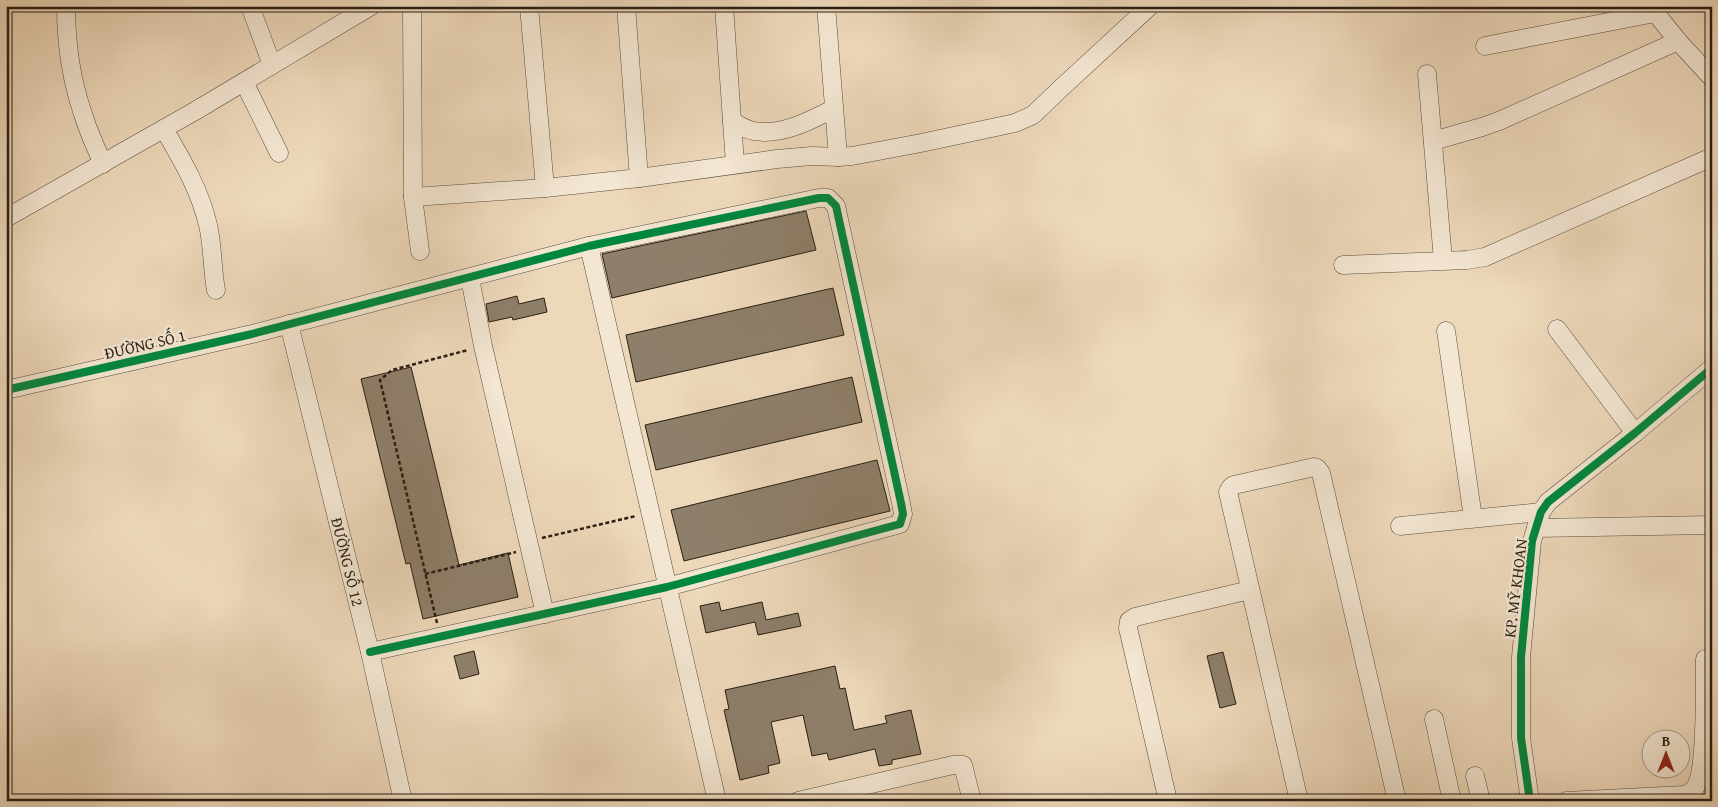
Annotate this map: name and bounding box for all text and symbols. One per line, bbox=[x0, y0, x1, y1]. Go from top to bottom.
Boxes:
street label: ĐƯỜNG SỐ 1 bbox=[102, 322, 188, 365]
street label: ĐƯỜNG SỐ 12 bbox=[325, 515, 370, 609]
street label: KP. MỸ KHOAN bbox=[1497, 537, 1533, 639]
north arrow bbox=[1640, 730, 1690, 780]
text: B bbox=[1662, 731, 1670, 751]

